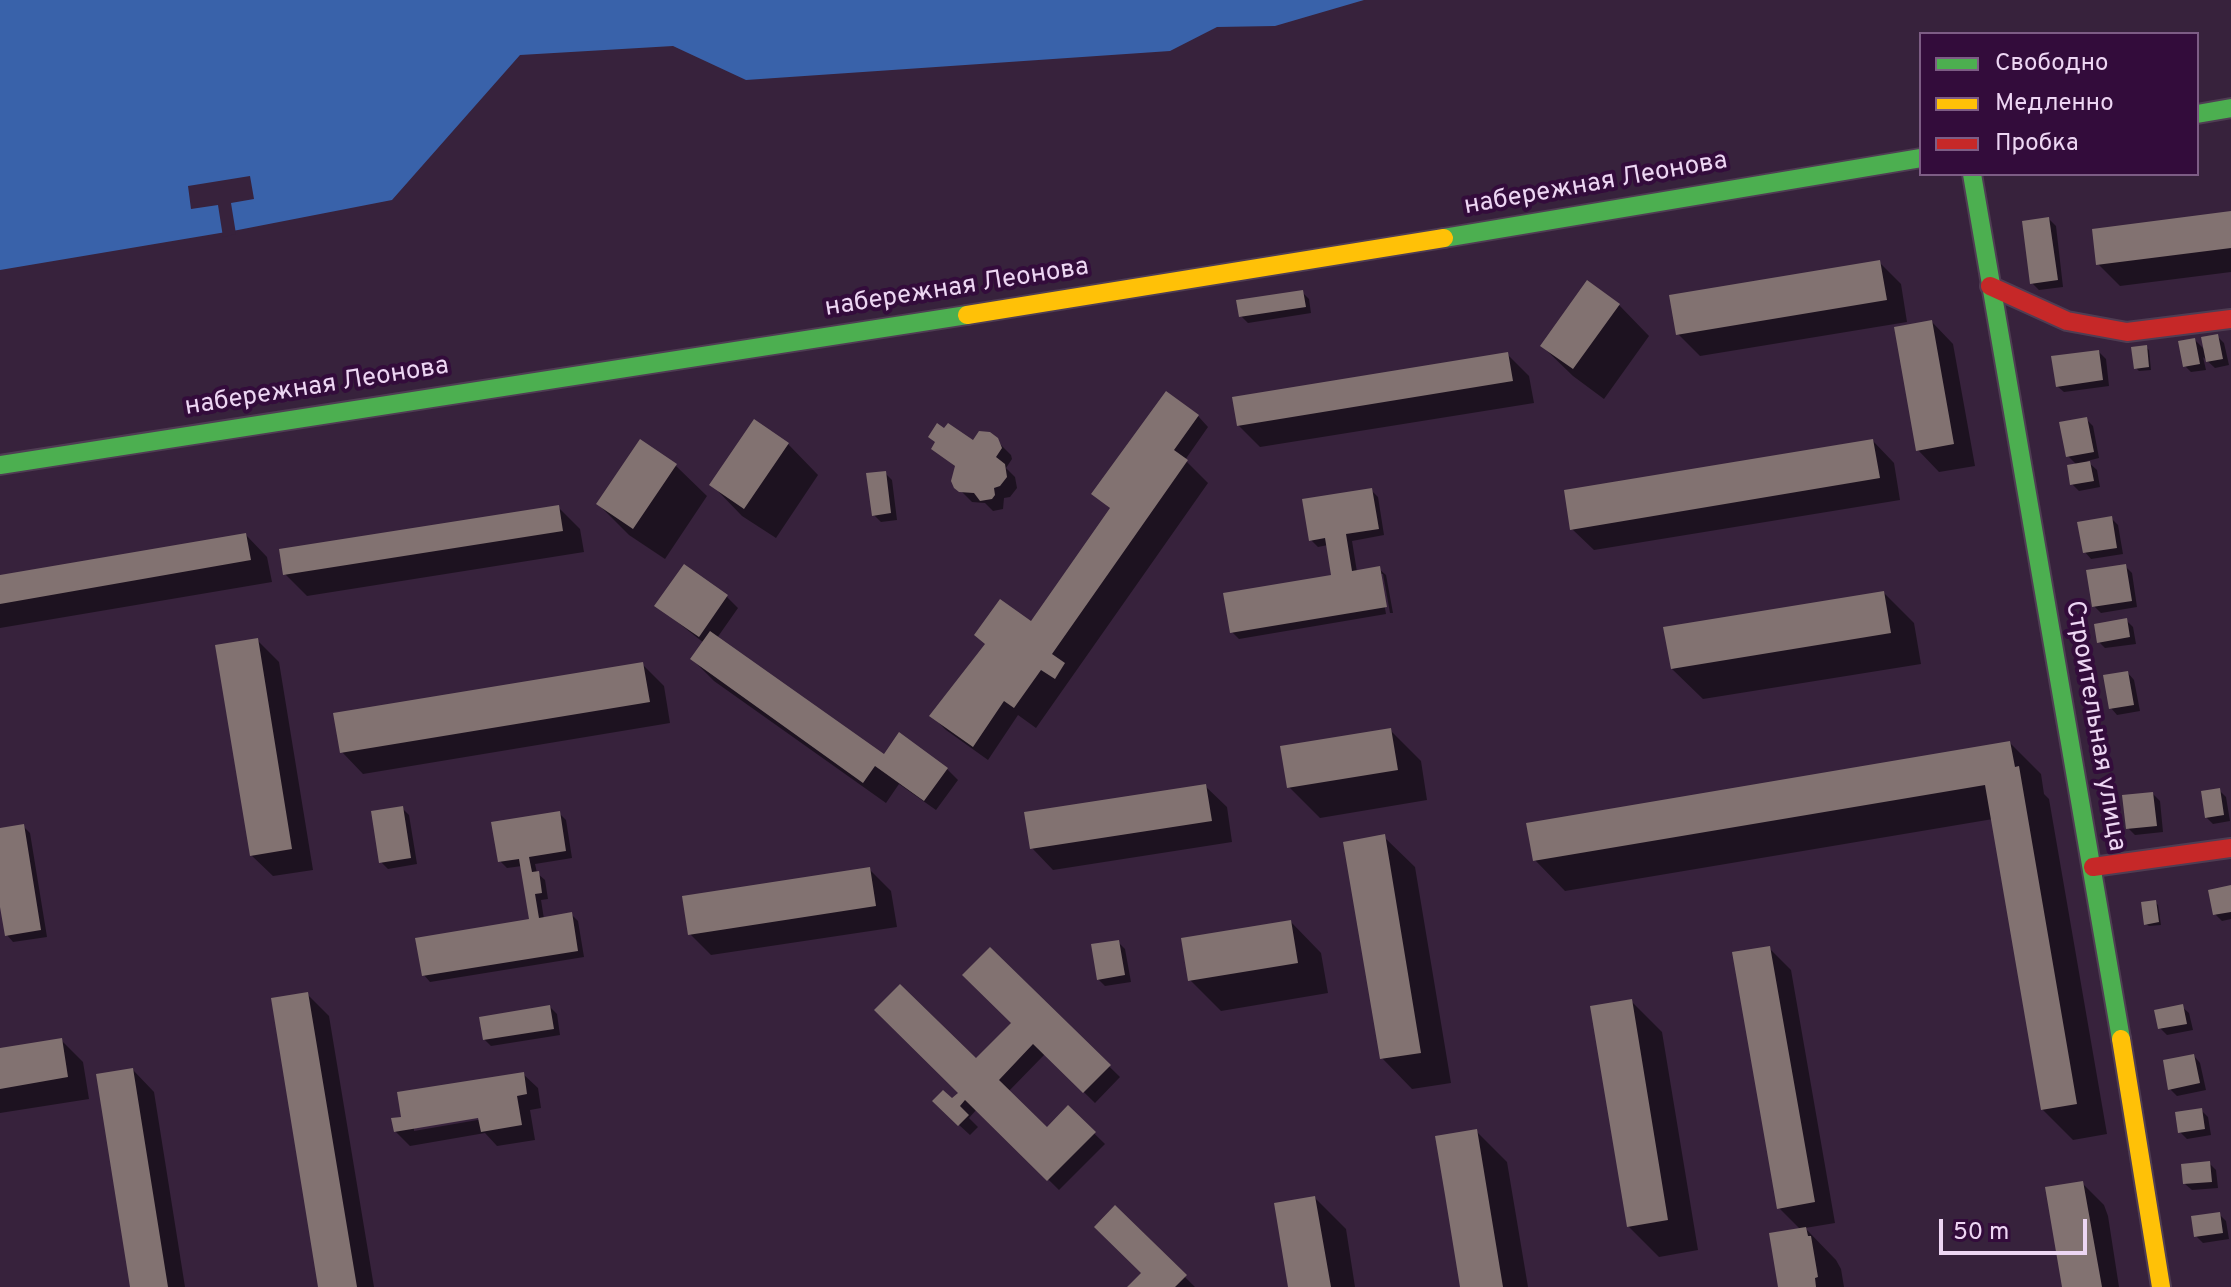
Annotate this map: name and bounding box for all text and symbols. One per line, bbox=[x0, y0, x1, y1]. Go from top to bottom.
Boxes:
legend bbox=[1919, 32, 2199, 176]
text: Свободно bbox=[1995, 49, 2108, 79]
text: Медленно bbox=[1995, 89, 2114, 119]
text: Пробка bbox=[1995, 129, 2079, 159]
street label: набережная Леонова bbox=[1462, 146, 1730, 224]
street label: набережная Леонова bbox=[823, 253, 1091, 325]
street label: набережная Леонова bbox=[183, 352, 451, 424]
street label: Строительная улица bbox=[2057, 598, 2131, 854]
scale bar bbox=[1943, 1203, 2091, 1253]
text: 50 m bbox=[1953, 1218, 2009, 1248]

